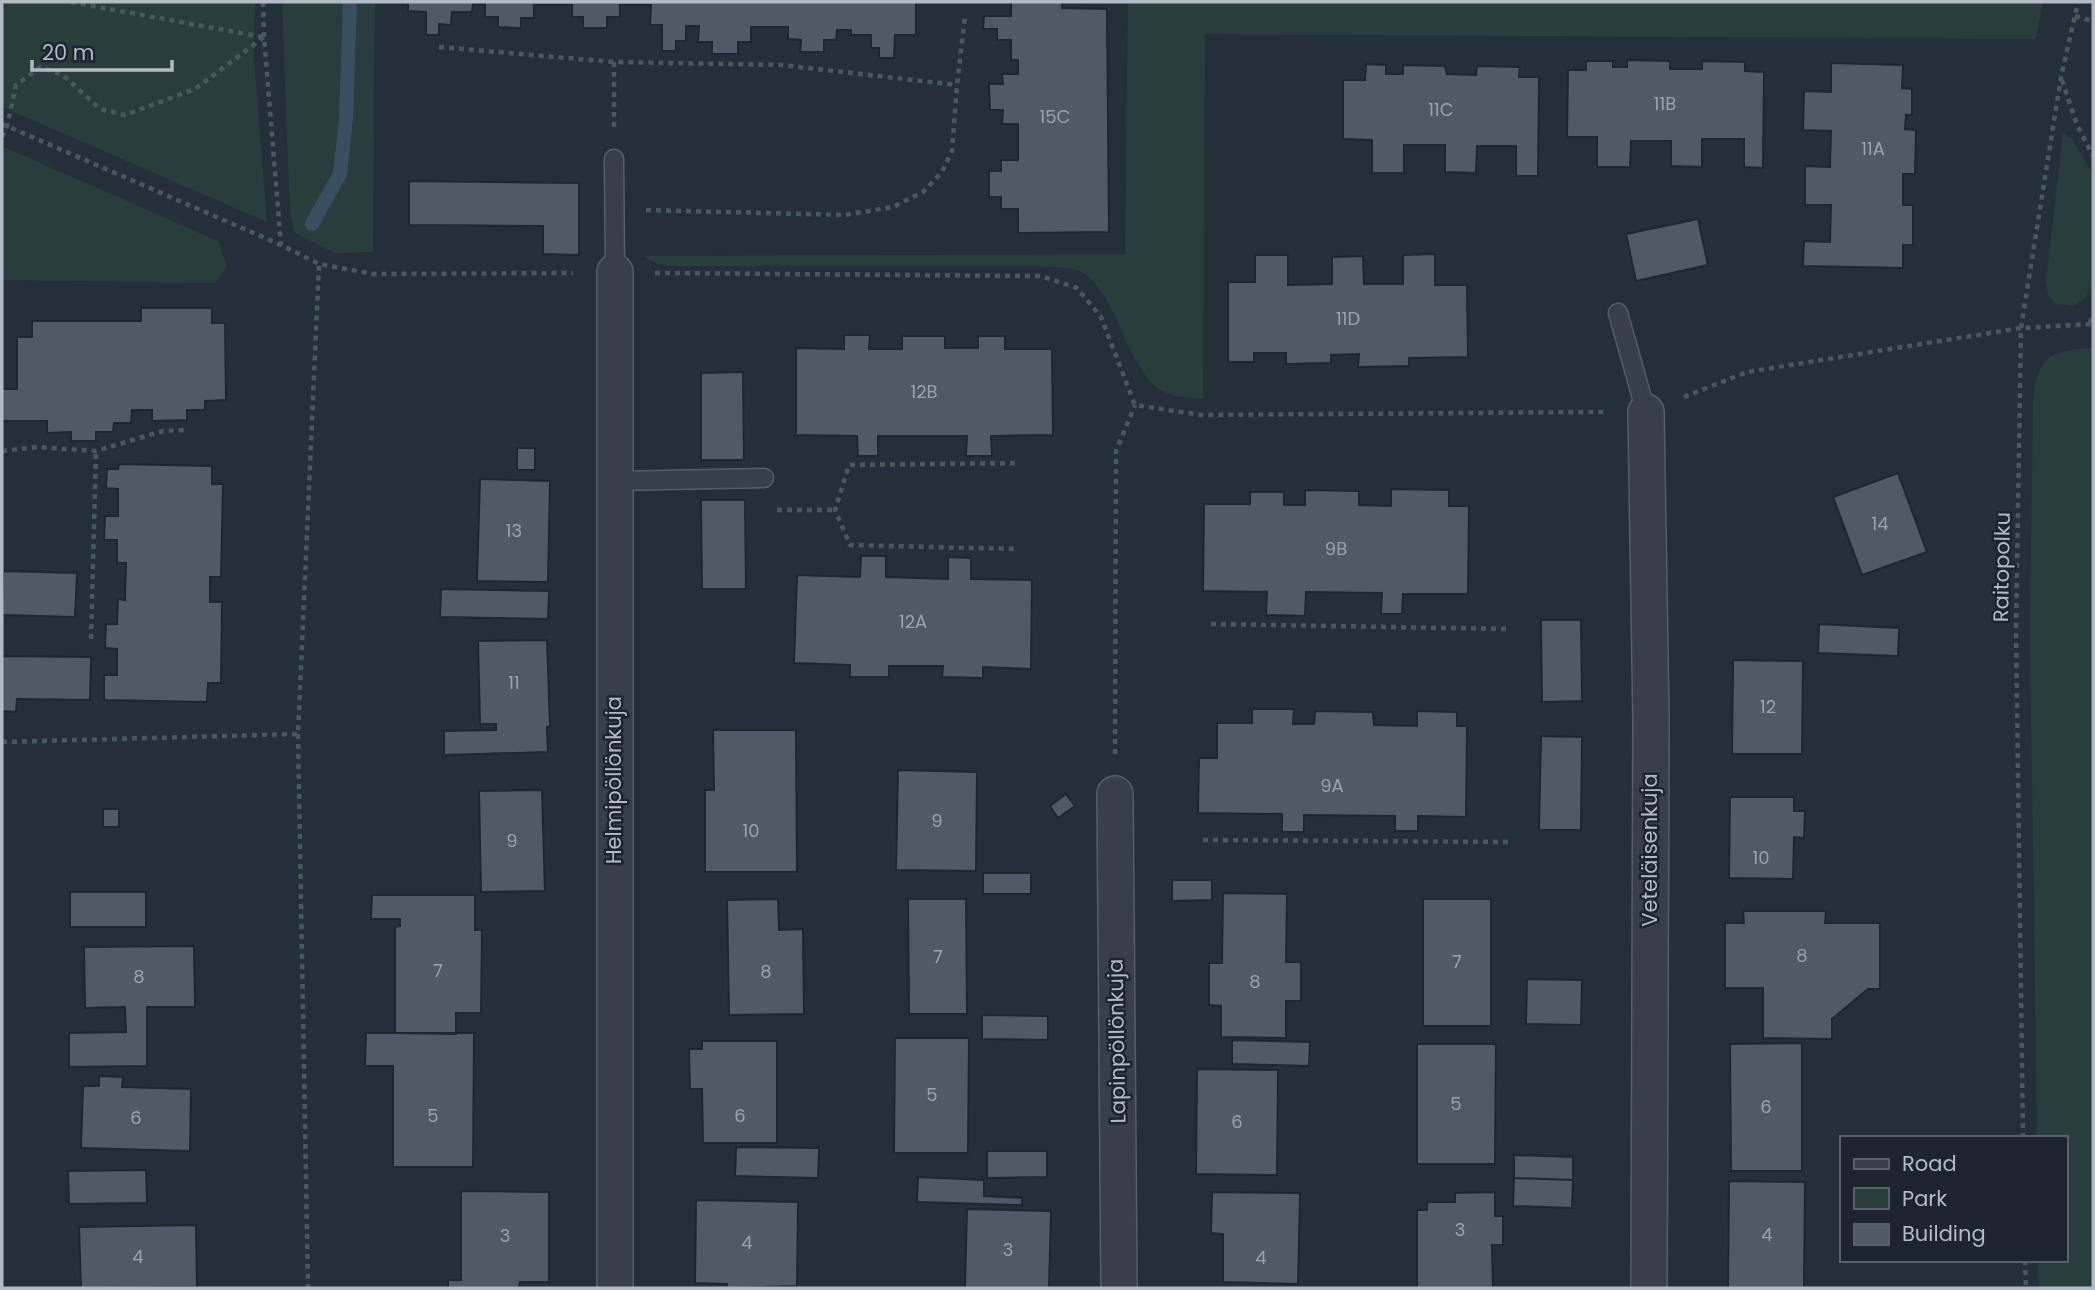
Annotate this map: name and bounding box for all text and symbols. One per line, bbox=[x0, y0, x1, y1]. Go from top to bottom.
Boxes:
scale bar bbox=[32, 28, 172, 72]
text: 20 m bbox=[42, 38, 95, 67]
house number: 11B bbox=[1654, 91, 1676, 116]
house number: 11C bbox=[1428, 97, 1454, 122]
house number: 15C bbox=[1040, 104, 1070, 129]
house number: 11A bbox=[1861, 136, 1885, 161]
house number: 11D bbox=[1336, 306, 1360, 331]
house number: 12B bbox=[910, 379, 938, 404]
house number: 14 bbox=[1871, 511, 1889, 536]
street label: Raitopolku bbox=[1986, 512, 2017, 622]
house number: 13 bbox=[506, 518, 522, 543]
house number: 9B bbox=[1325, 536, 1347, 561]
house number: 12A bbox=[899, 609, 927, 634]
house number: 11 bbox=[508, 670, 520, 695]
house number: 12 bbox=[1760, 694, 1776, 719]
street label: Helmipöllönkuja bbox=[599, 696, 628, 864]
house number: 9A bbox=[1320, 773, 1344, 798]
street label: Veteläisenkuja bbox=[1635, 773, 1664, 927]
house number: 9 bbox=[931, 808, 943, 833]
house number: 10 bbox=[742, 818, 760, 843]
house number: 9 bbox=[506, 828, 518, 853]
house number: 10 bbox=[1752, 845, 1770, 870]
house number: 8 bbox=[1796, 943, 1808, 968]
house number: 7 bbox=[933, 944, 943, 969]
house number: 7 bbox=[1452, 949, 1462, 974]
house number: 7 bbox=[433, 958, 443, 983]
street label: Lapinpöllönkuja bbox=[1101, 958, 1132, 1124]
house number: 8 bbox=[760, 959, 772, 984]
house number: 8 bbox=[133, 964, 145, 989]
house number: 8 bbox=[1249, 969, 1261, 994]
house number: 5 bbox=[926, 1082, 938, 1107]
house number: 5 bbox=[1450, 1091, 1462, 1116]
house number: 6 bbox=[1760, 1094, 1772, 1119]
house number: 5 bbox=[427, 1103, 439, 1128]
house number: 6 bbox=[734, 1103, 746, 1128]
house number: 6 bbox=[130, 1105, 142, 1130]
house number: 6 bbox=[1231, 1109, 1243, 1134]
legend bbox=[1840, 1136, 2067, 1262]
text: Road bbox=[1902, 1149, 1957, 1178]
text: Park bbox=[1902, 1184, 1947, 1213]
house number: 3 bbox=[1455, 1217, 1465, 1242]
text: Building bbox=[1902, 1219, 1986, 1248]
house number: 4 bbox=[1761, 1222, 1773, 1247]
house number: 3 bbox=[500, 1223, 510, 1248]
house number: 4 bbox=[741, 1230, 753, 1255]
house number: 3 bbox=[1003, 1237, 1013, 1262]
house number: 4 bbox=[132, 1244, 144, 1269]
house number: 4 bbox=[1255, 1245, 1267, 1270]

